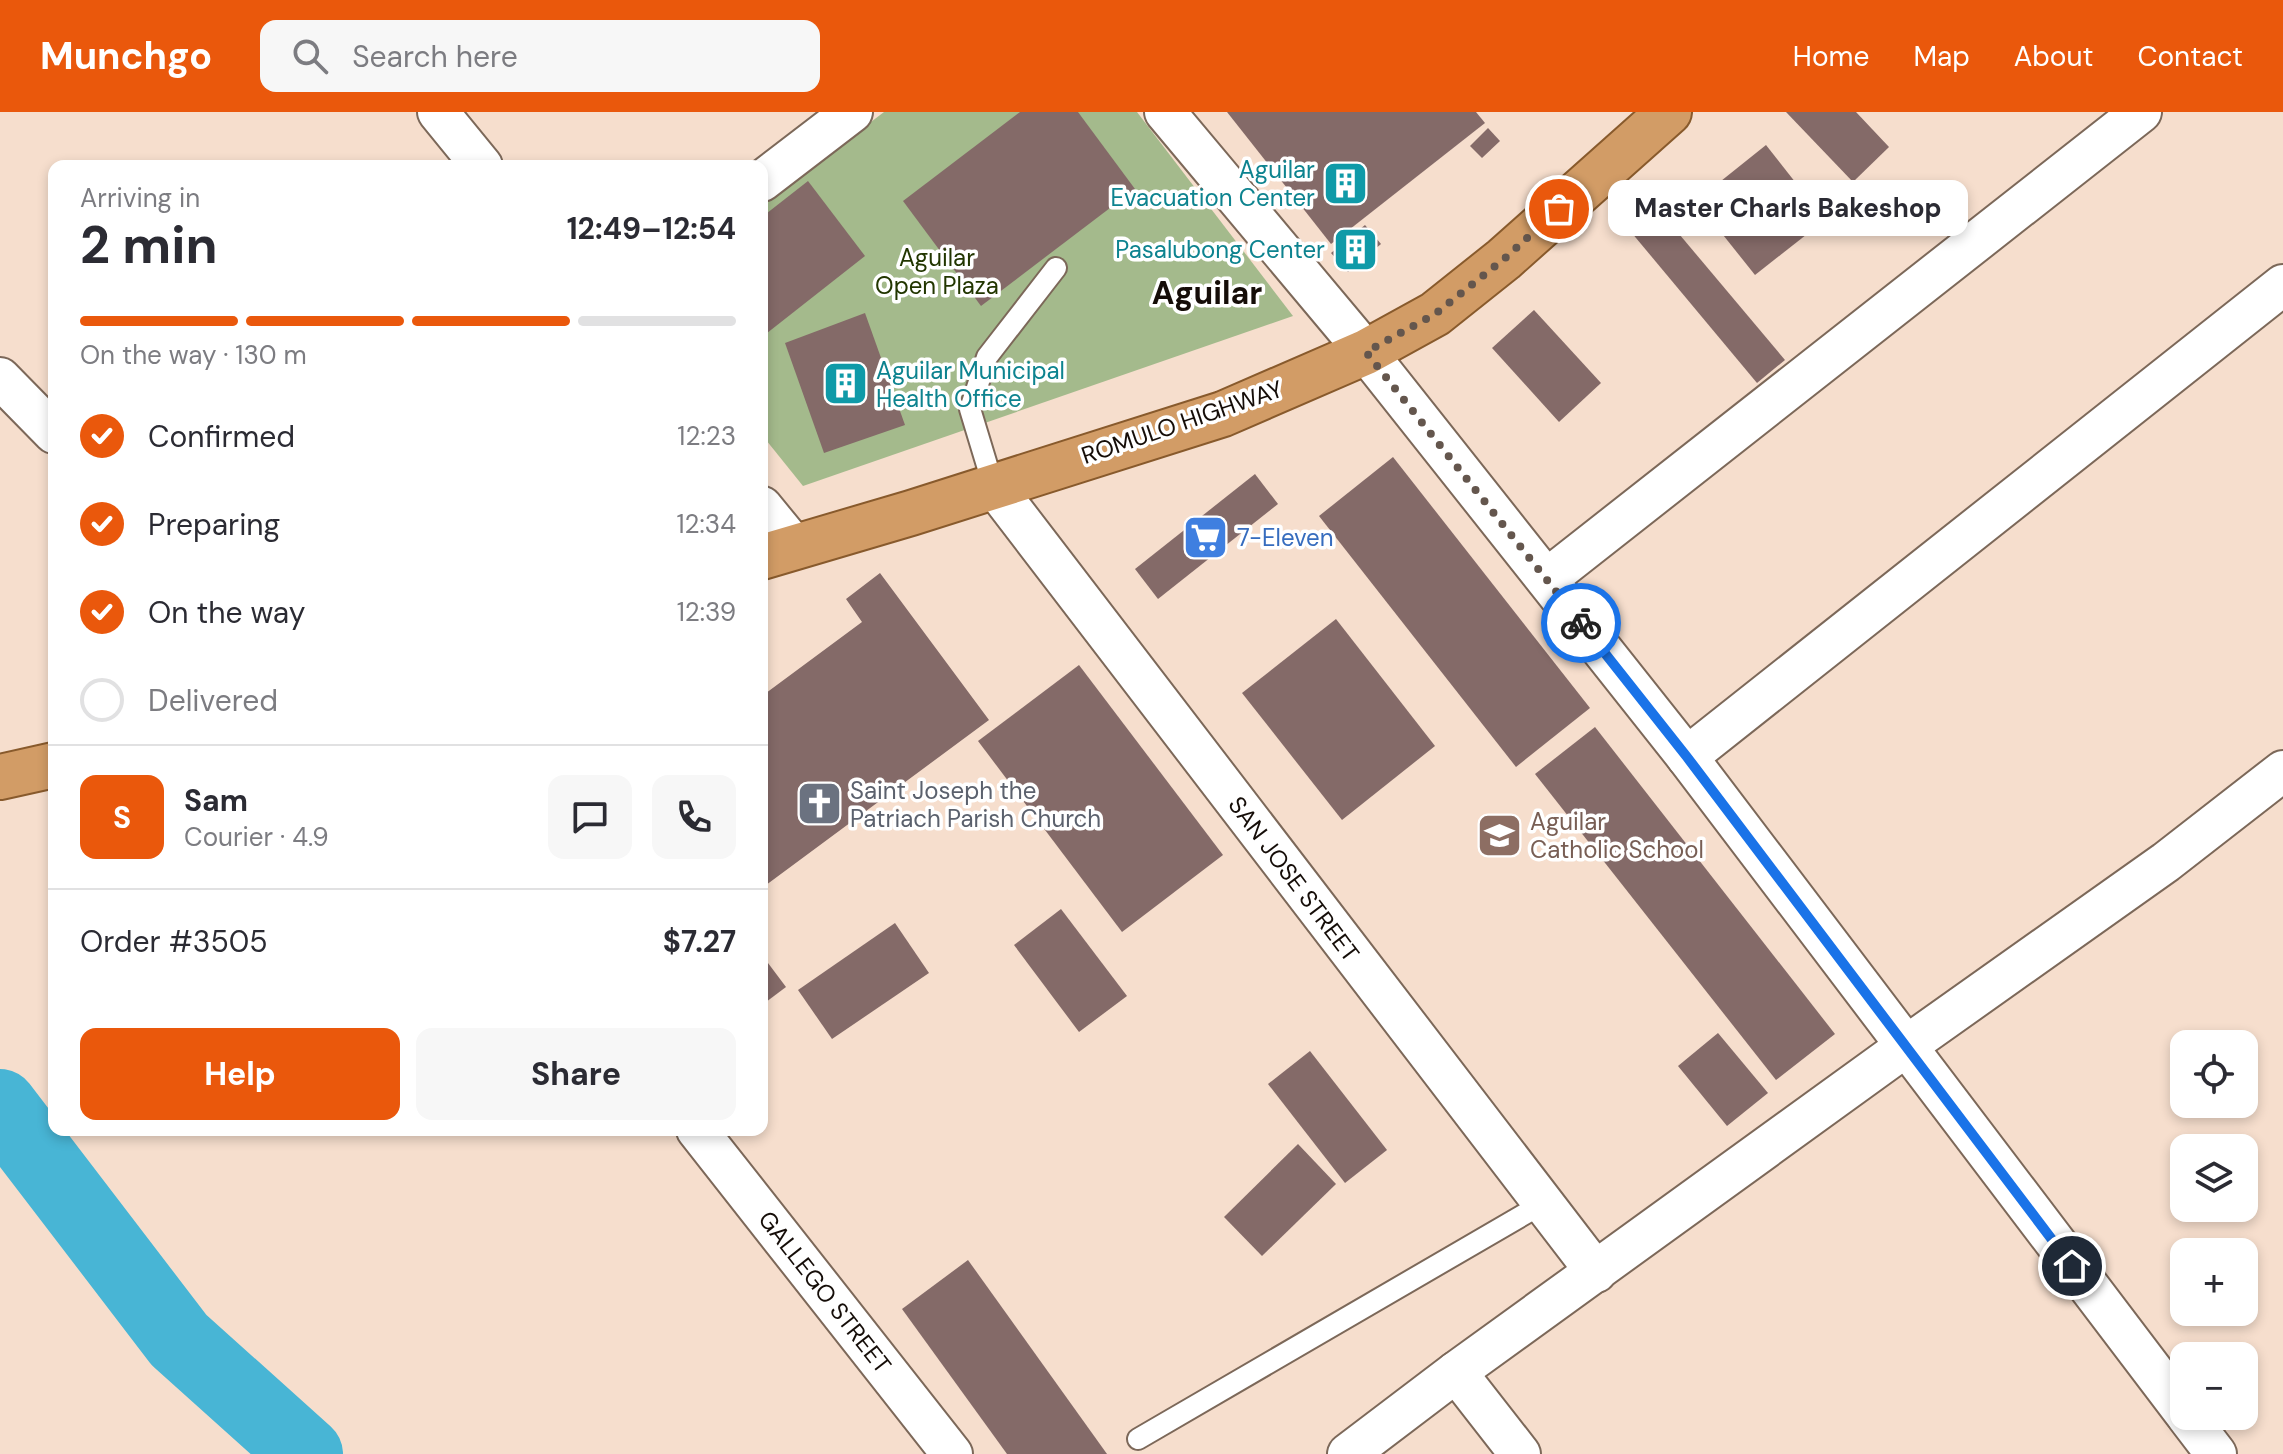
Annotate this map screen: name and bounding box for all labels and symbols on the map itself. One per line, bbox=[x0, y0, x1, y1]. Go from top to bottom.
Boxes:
place label: Aguilar Evacuation Center bbox=[1110, 154, 1315, 213]
building icon: Aguilar Evacuation Center bbox=[1322, 159, 1370, 207]
pin bbox=[1525, 175, 1593, 243]
callout: Master Charls Bakeshop bbox=[1607, 181, 1967, 237]
building icon: Pasalubong Center bbox=[1332, 225, 1380, 273]
place label: Pasalubong Center bbox=[1115, 234, 1325, 265]
park label: Aguilar Open Plaza bbox=[875, 242, 999, 301]
district label: Aguilar bbox=[1152, 272, 1262, 314]
place label: Aguilar Municipal Health Office bbox=[876, 355, 1065, 414]
building icon: Aguilar Municipal Health Office bbox=[821, 360, 869, 408]
street label: ROMULO HIGHWAY bbox=[1077, 373, 1287, 471]
supermarket icon: 7-Eleven bbox=[1182, 513, 1230, 561]
place label: 7-Eleven bbox=[1237, 522, 1334, 553]
courier bbox=[1541, 583, 1621, 663]
place label: Saint Joseph the Patriach Parish Church bbox=[850, 775, 1101, 834]
church icon: Saint Joseph the Patriach Parish Church bbox=[795, 780, 843, 828]
street label: SAN JOSE STREET bbox=[1222, 790, 1366, 968]
place label: Aguilar Catholic School bbox=[1530, 806, 1704, 865]
school or university icon: Aguilar Catholic School bbox=[1475, 811, 1523, 859]
street label: GALLEGO STREET bbox=[752, 1204, 898, 1380]
pin bbox=[2038, 1232, 2106, 1300]

